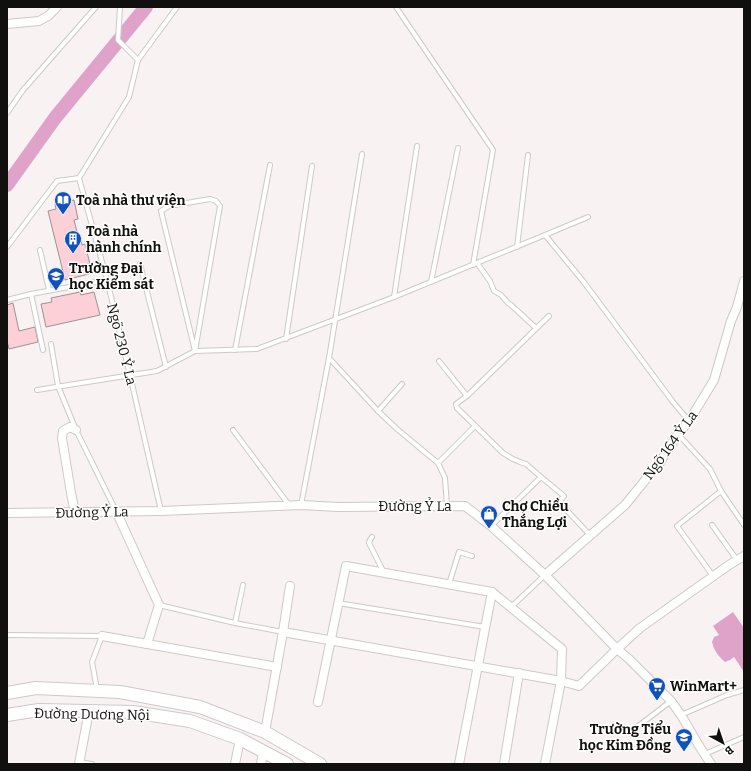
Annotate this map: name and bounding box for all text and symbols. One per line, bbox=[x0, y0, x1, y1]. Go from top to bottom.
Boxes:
library icon: Toà nhà thư viện bbox=[53, 190, 73, 215]
place label: Toà nhà thư viện bbox=[76, 192, 185, 209]
place label: Toà nhà hành chính bbox=[86, 223, 162, 256]
building icon: Toà nhà hành chính bbox=[63, 229, 83, 254]
place label: Trường Đại học Kiểm sát bbox=[69, 260, 154, 293]
school or university icon: Trường Đại học Kiểm sát bbox=[46, 266, 66, 291]
street label: Ngõ 230 Ỷ La bbox=[103, 301, 141, 387]
street label: Ngõ 164 Ỷ La bbox=[639, 407, 701, 483]
street label: Đường Ỷ La bbox=[378, 497, 452, 515]
place label: Chợ Chiều Thắng Lợi bbox=[502, 497, 569, 531]
street label: Đường Ỷ La bbox=[55, 502, 129, 522]
shop icon: Chợ Chiều Thắng Lợi bbox=[479, 504, 499, 529]
supermarket icon: WinMart+ bbox=[647, 676, 667, 701]
place label: WinMart+ bbox=[670, 678, 737, 695]
street label: Đường Dương Nội bbox=[34, 705, 150, 724]
place label: Trường Tiểu học Kim Đồng bbox=[579, 720, 671, 754]
north arrow bbox=[703, 723, 743, 763]
school or university icon: Trường Tiểu học Kim Đồng bbox=[674, 727, 694, 752]
text: B bbox=[722, 743, 736, 758]

